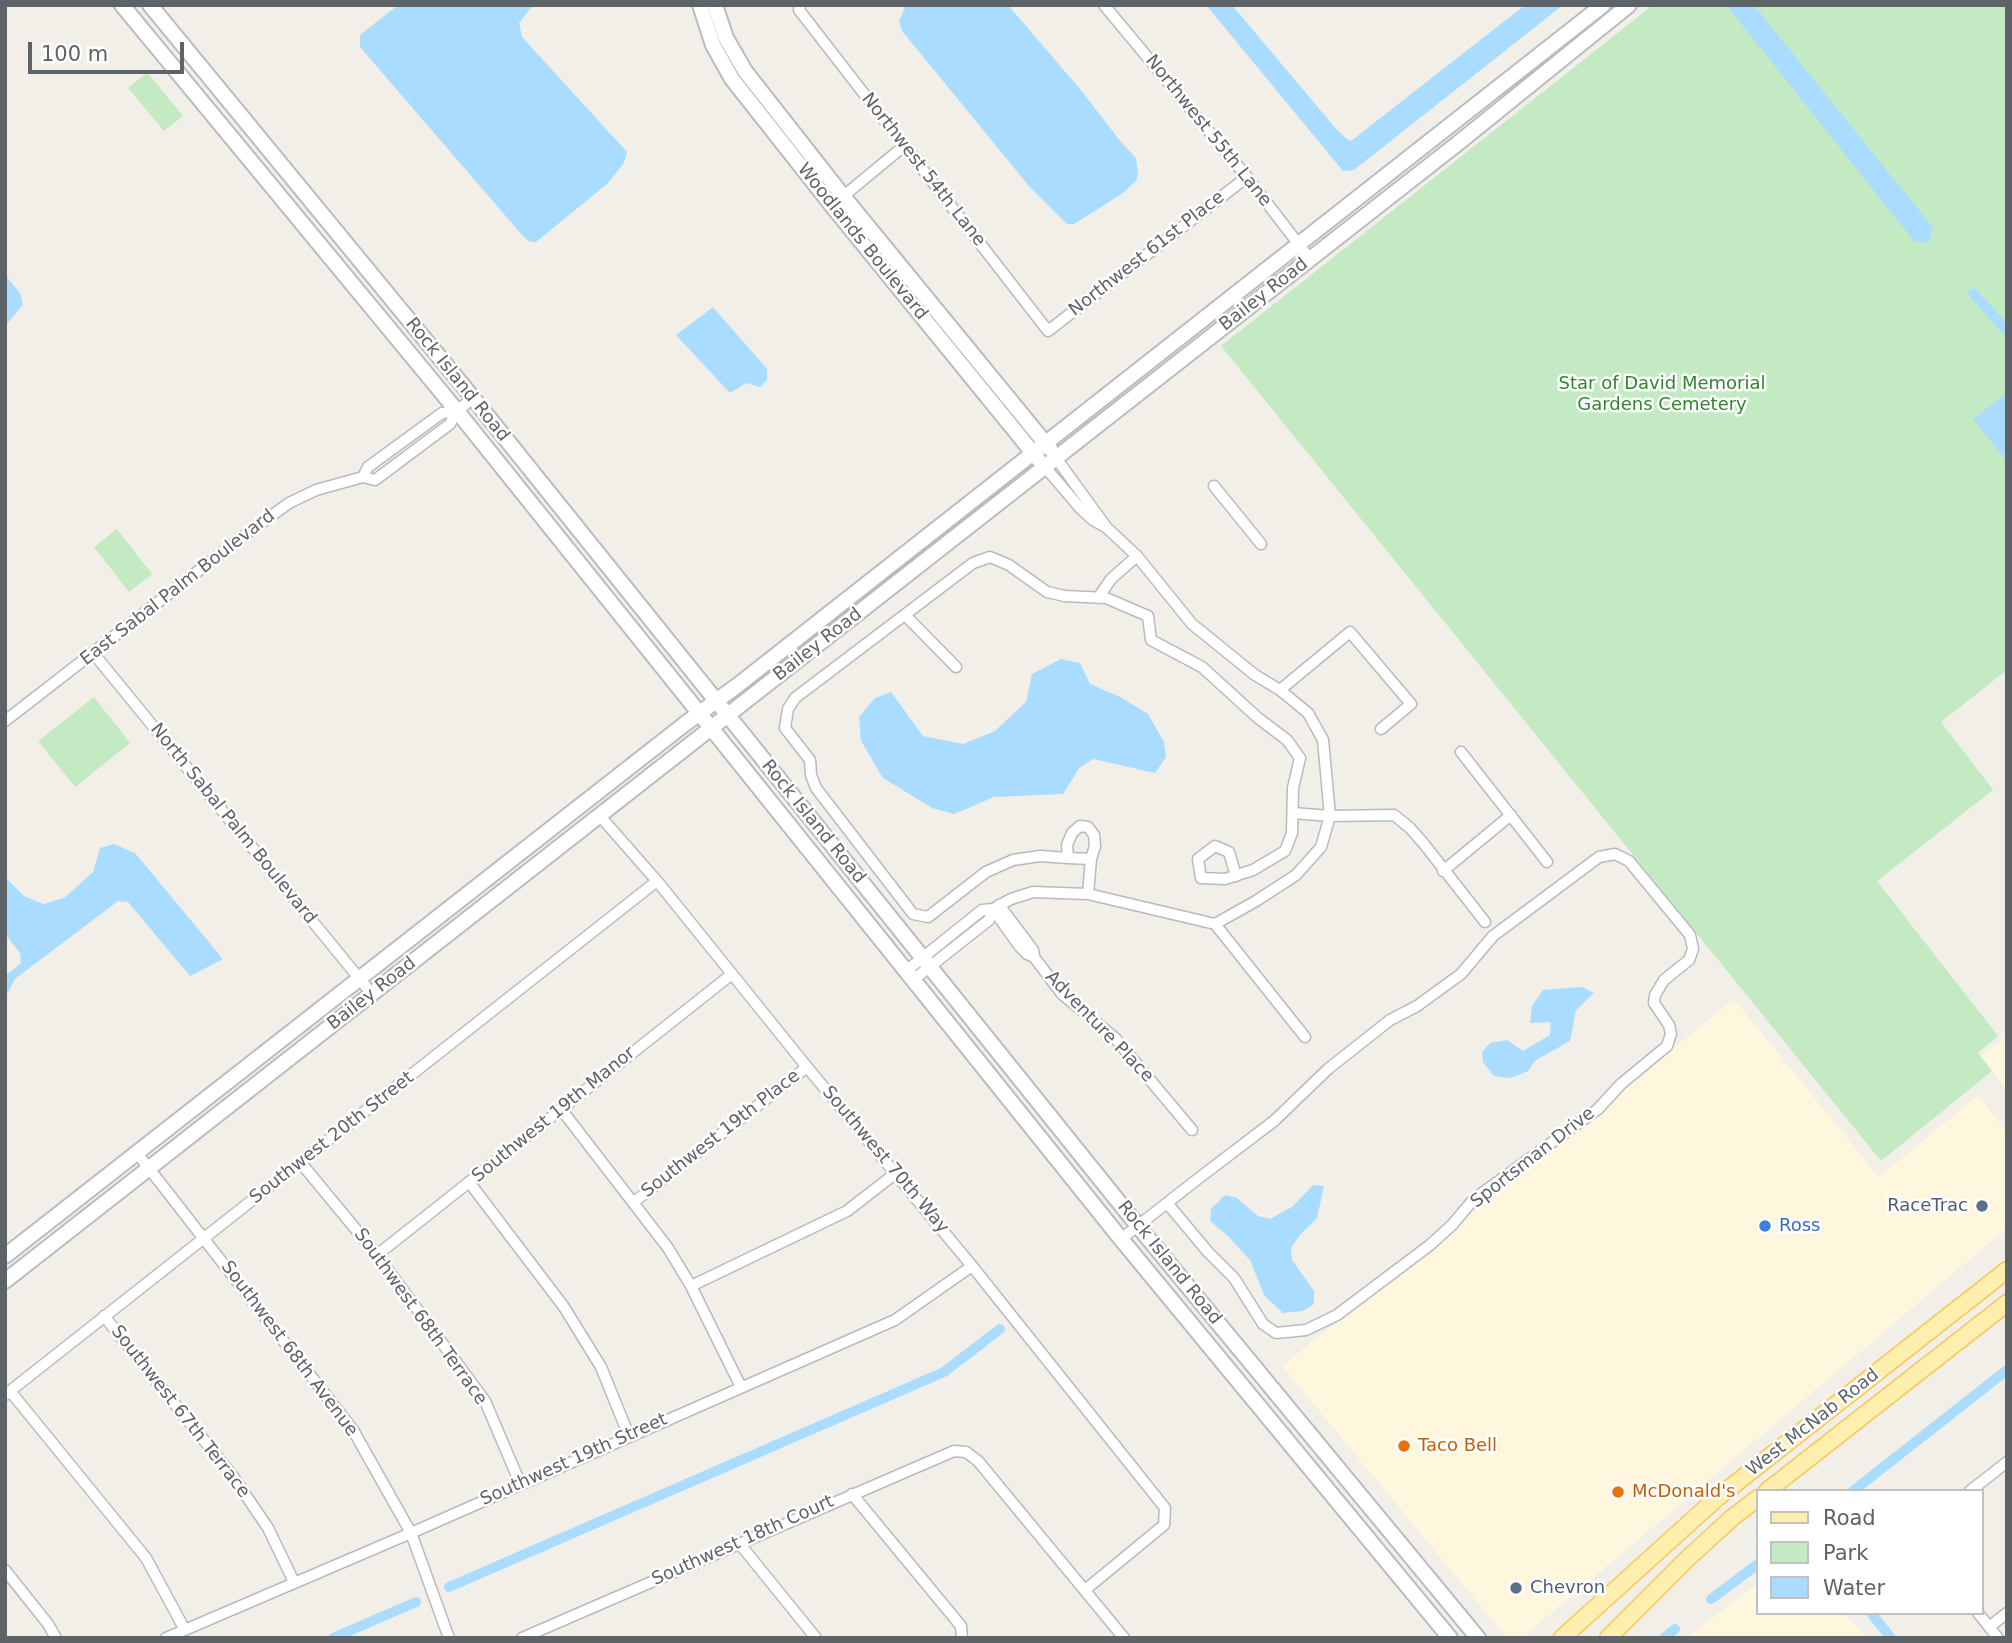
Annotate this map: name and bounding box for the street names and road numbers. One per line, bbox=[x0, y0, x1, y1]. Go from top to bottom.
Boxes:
street label: Northwest 55th Lane bbox=[1140, 51, 1276, 211]
street label: Northwest 54th Lane bbox=[856, 89, 990, 251]
street label: Woodlands Boulevard bbox=[792, 159, 932, 325]
street label: Northwest 61st Place bbox=[1065, 187, 1229, 321]
street label: Bailey Road bbox=[1216, 254, 1312, 336]
street label: Rock Island Road bbox=[400, 314, 514, 446]
street label: East Sabal Palm Boulevard bbox=[77, 505, 279, 671]
street label: Bailey Road bbox=[770, 604, 866, 686]
street label: North Sabal Palm Boulevard bbox=[145, 719, 321, 929]
street label: Rock Island Road bbox=[756, 756, 870, 888]
street label: Bailey Road bbox=[324, 953, 420, 1035]
street label: Adventure Place bbox=[1040, 967, 1158, 1087]
street label: Southwest 19th Manor bbox=[468, 1042, 640, 1188]
street label: Southwest 19th Place bbox=[637, 1065, 805, 1203]
street label: Southwest 20th Street bbox=[246, 1067, 418, 1209]
street label: Southwest 70th Way bbox=[817, 1082, 953, 1238]
street label: Sportsman Drive bbox=[1467, 1103, 1599, 1213]
street label: Rock Island Road bbox=[1112, 1197, 1226, 1329]
street label: Southwest 68th Terrace bbox=[349, 1225, 491, 1409]
street label: Southwest 68th Avenue bbox=[216, 1257, 362, 1441]
street label: Southwest 67th Terrace bbox=[106, 1321, 254, 1503]
street label: West McNab Road bbox=[1742, 1365, 1884, 1481]
street label: Southwest 19th Street bbox=[477, 1409, 671, 1511]
street label: Southwest 18th Court bbox=[649, 1491, 837, 1591]

